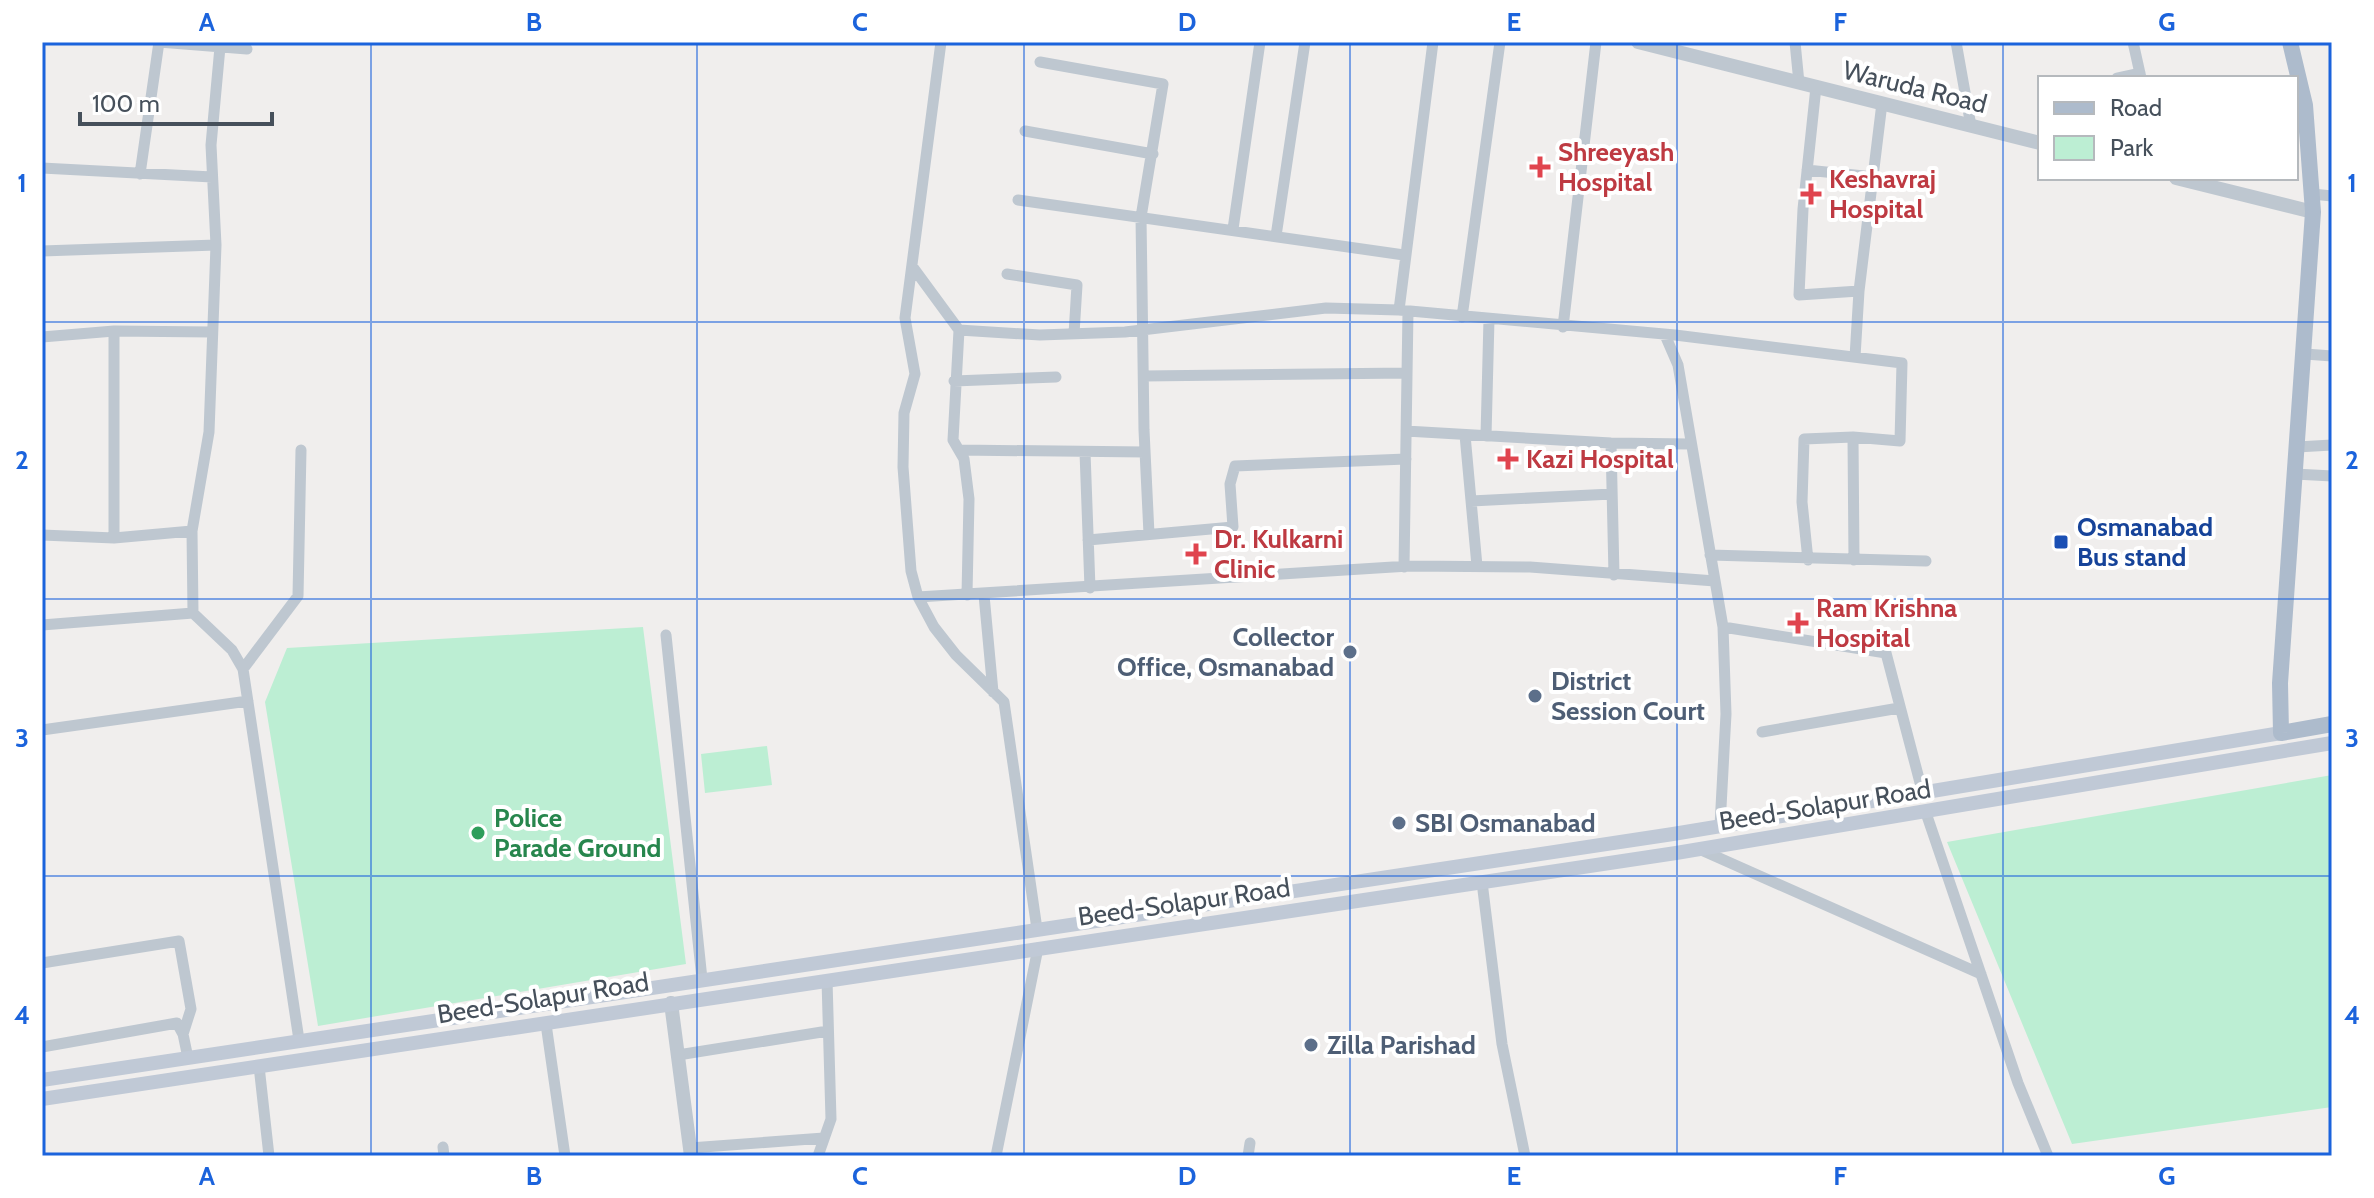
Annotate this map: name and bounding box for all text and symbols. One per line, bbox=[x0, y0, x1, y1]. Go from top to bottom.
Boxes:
text: A bbox=[199, 6, 216, 38]
text: B bbox=[526, 6, 542, 38]
text: C bbox=[852, 6, 868, 38]
text: D bbox=[1178, 6, 1196, 38]
text: E bbox=[1507, 6, 1521, 38]
text: F bbox=[1833, 6, 1847, 38]
text: G bbox=[2158, 6, 2176, 38]
street label: Waruda Road bbox=[1840, 54, 1990, 120]
scale bar bbox=[80, 76, 272, 126]
legend bbox=[2038, 76, 2298, 180]
text: 100 m bbox=[92, 89, 160, 118]
text: Road bbox=[2110, 93, 2162, 122]
text: Park bbox=[2110, 133, 2153, 162]
place label: Shreeyash Hospital bbox=[1558, 136, 1674, 198]
marker: Shreeyash Hospital bbox=[1529, 156, 1551, 178]
place label: Keshavraj Hospital bbox=[1829, 163, 1936, 225]
text: 1 bbox=[17, 167, 27, 199]
text: 1 bbox=[2347, 167, 2357, 199]
marker: Keshavraj Hospital bbox=[1800, 183, 1822, 205]
place label: Kazi Hospital bbox=[1526, 443, 1674, 475]
text: 2 bbox=[15, 444, 29, 476]
text: 2 bbox=[2345, 444, 2359, 476]
marker: Kazi Hospital bbox=[1497, 448, 1519, 470]
place label: Osmanabad Bus stand bbox=[2077, 511, 2213, 573]
place label: Dr. Kulkarni Clinic bbox=[1214, 523, 1343, 585]
marker: Osmanabad Bus stand bbox=[2052, 533, 2070, 551]
marker: Dr. Kulkarni Clinic bbox=[1185, 543, 1207, 565]
place label: Ram Krishna Hospital bbox=[1816, 592, 1957, 654]
marker: Ram Krishna Hospital bbox=[1787, 612, 1809, 634]
place label: Collector Office, Osmanabad bbox=[1117, 621, 1334, 683]
marker: Collector Office, Osmanabad bbox=[1341, 643, 1359, 661]
place label: District Session Court bbox=[1551, 665, 1705, 727]
marker: District Session Court bbox=[1526, 687, 1544, 705]
text: 3 bbox=[15, 722, 29, 754]
text: 3 bbox=[2345, 722, 2359, 754]
street label: Beed-Solapur Road bbox=[1717, 772, 1933, 838]
place label: Police Parade Ground bbox=[494, 802, 661, 864]
place label: SBI Osmanabad bbox=[1415, 807, 1596, 839]
marker: SBI Osmanabad bbox=[1390, 814, 1408, 832]
marker: Police Parade Ground bbox=[469, 824, 487, 842]
street label: Beed-Solapur Road bbox=[1076, 871, 1292, 933]
street label: Beed-Solapur Road bbox=[435, 965, 651, 1031]
text: 4 bbox=[14, 999, 30, 1031]
text: 4 bbox=[2344, 999, 2360, 1031]
place label: Zilla Parishad bbox=[1327, 1029, 1476, 1061]
marker: Zilla Parishad bbox=[1302, 1036, 1320, 1054]
text: A bbox=[199, 1160, 216, 1192]
text: B bbox=[526, 1160, 542, 1192]
text: C bbox=[852, 1160, 868, 1192]
text: D bbox=[1178, 1160, 1196, 1192]
text: E bbox=[1507, 1160, 1521, 1192]
text: F bbox=[1833, 1160, 1847, 1192]
text: G bbox=[2158, 1160, 2176, 1192]

